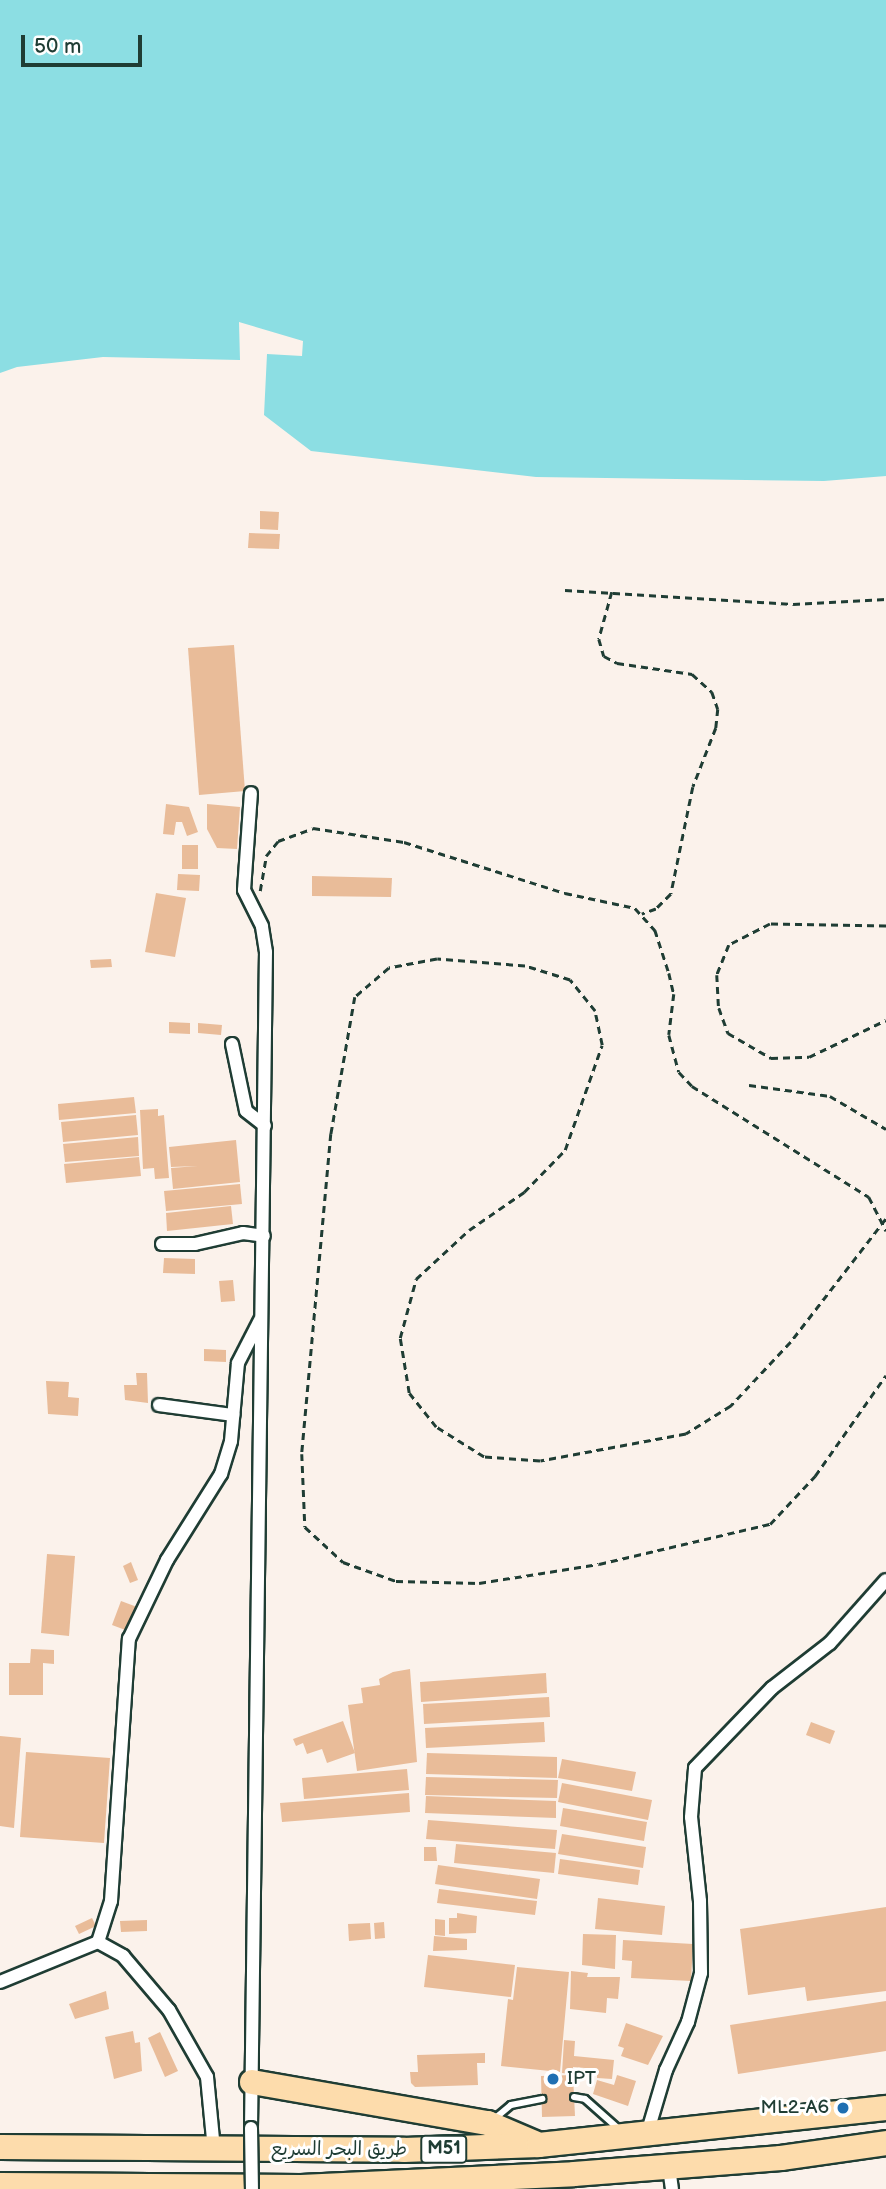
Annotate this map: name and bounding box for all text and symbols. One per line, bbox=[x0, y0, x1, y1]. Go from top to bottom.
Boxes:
scale bar bbox=[24, 21, 145, 65]
text: 50 m bbox=[34, 34, 81, 59]
place label: IPT bbox=[567, 2068, 596, 2090]
marker: IPT bbox=[545, 2071, 561, 2087]
place label: ML2-A6 bbox=[760, 2097, 829, 2119]
marker: ML2-A6 bbox=[835, 2100, 851, 2116]
road number: M51 bbox=[420, 2134, 468, 2164]
street label: طريق البحر السريع bbox=[271, 2139, 407, 2161]

